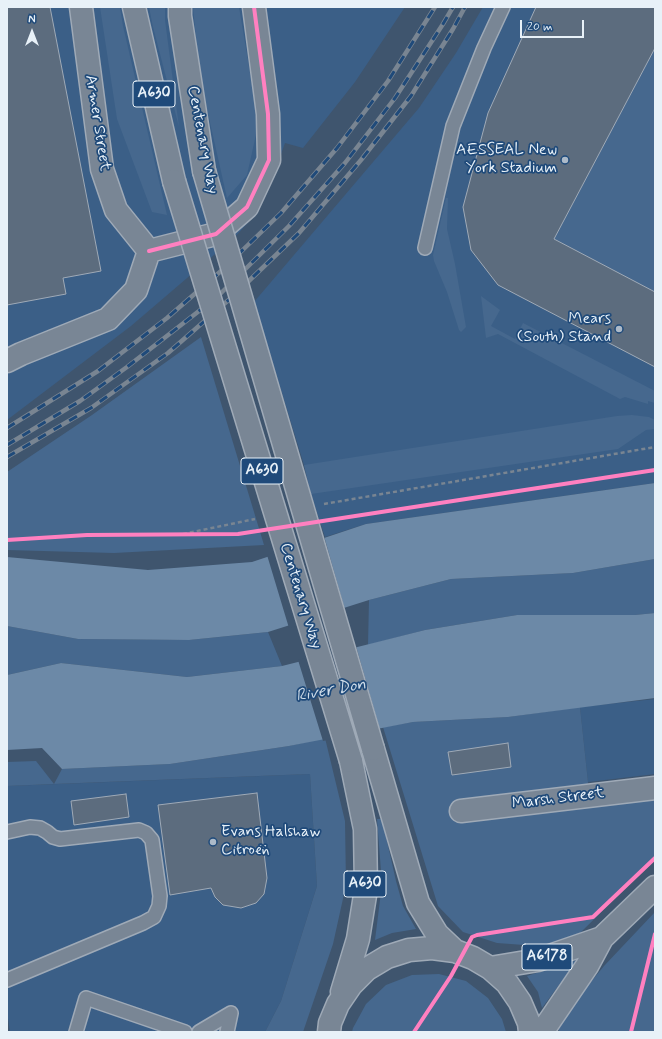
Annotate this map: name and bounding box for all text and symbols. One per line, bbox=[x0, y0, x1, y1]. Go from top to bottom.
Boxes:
north arrow bbox=[12, 12, 52, 52]
scale bar bbox=[522, 12, 586, 38]
text: N bbox=[28, 13, 36, 27]
text: 20 m bbox=[527, 19, 553, 35]
street label: Armer Street bbox=[80, 73, 114, 173]
road number: A630 bbox=[133, 81, 175, 107]
street label: Centenary Way bbox=[182, 84, 222, 196]
place label: AESSEAL New York Stadium bbox=[456, 141, 557, 179]
marker: AESSEAL New York Stadium bbox=[560, 155, 570, 165]
place label: Mears (South) Stand bbox=[517, 310, 611, 348]
marker: Mears (South) Stand bbox=[614, 324, 624, 334]
road number: A630 bbox=[241, 458, 283, 484]
street label: Centenary Way bbox=[275, 541, 325, 651]
water label: River Don bbox=[294, 675, 368, 707]
street label: Marsh Street bbox=[511, 784, 605, 814]
place label: Evans Halshaw Citroën bbox=[221, 823, 320, 861]
marker: Evans Halshaw Citroën bbox=[208, 837, 218, 847]
road number: A630 bbox=[344, 871, 386, 897]
road number: A6178 bbox=[522, 944, 572, 970]

